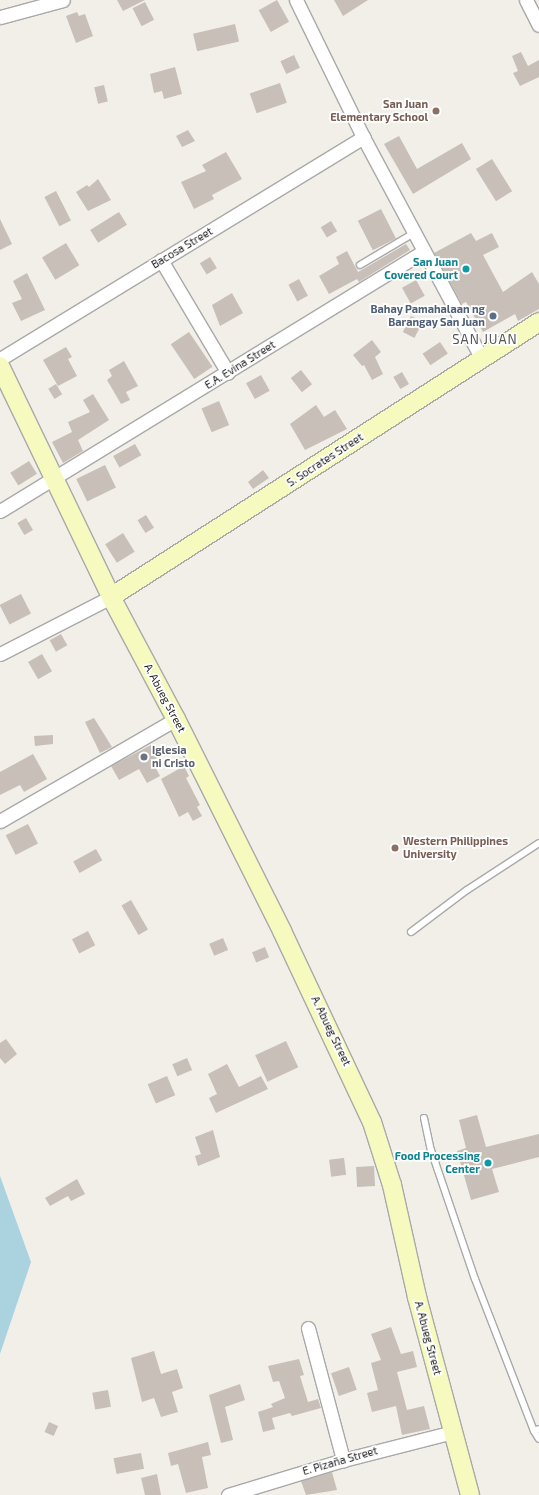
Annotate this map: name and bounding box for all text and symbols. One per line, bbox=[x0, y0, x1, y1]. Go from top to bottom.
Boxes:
place label: San Juan Elementary School bbox=[330, 98, 428, 124]
marker: San Juan Elementary School bbox=[431, 106, 441, 116]
street label: Bacosa Street bbox=[149, 225, 215, 271]
place label: San Juan Covered Court bbox=[384, 256, 458, 282]
marker: San Juan Covered Court bbox=[461, 264, 471, 274]
place label: Bahay Pamahalaan ng Barangay San Juan bbox=[370, 303, 485, 329]
marker: Bahay Pamahalaan ng Barangay San Juan bbox=[488, 311, 498, 321]
district label: SAN JUAN bbox=[452, 331, 518, 347]
street label: E.A. Evina Street bbox=[202, 338, 278, 392]
street label: S. Socrates Street bbox=[284, 430, 366, 490]
street label: A. Abueg Street bbox=[141, 661, 189, 735]
place label: Iglesia ni Cristo bbox=[152, 744, 195, 770]
marker: Iglesia ni Cristo bbox=[139, 752, 149, 762]
place label: Western Philippines University bbox=[403, 835, 508, 861]
marker: Western Philippines University bbox=[390, 843, 400, 853]
street label: A. Abueg Street bbox=[308, 994, 354, 1068]
place label: Food Processing Center bbox=[395, 1150, 480, 1176]
marker: Food Processing Center bbox=[483, 1158, 493, 1168]
street label: A. Abueg Street bbox=[412, 1299, 444, 1377]
street label: E. Pizaña Street bbox=[301, 1444, 379, 1478]

